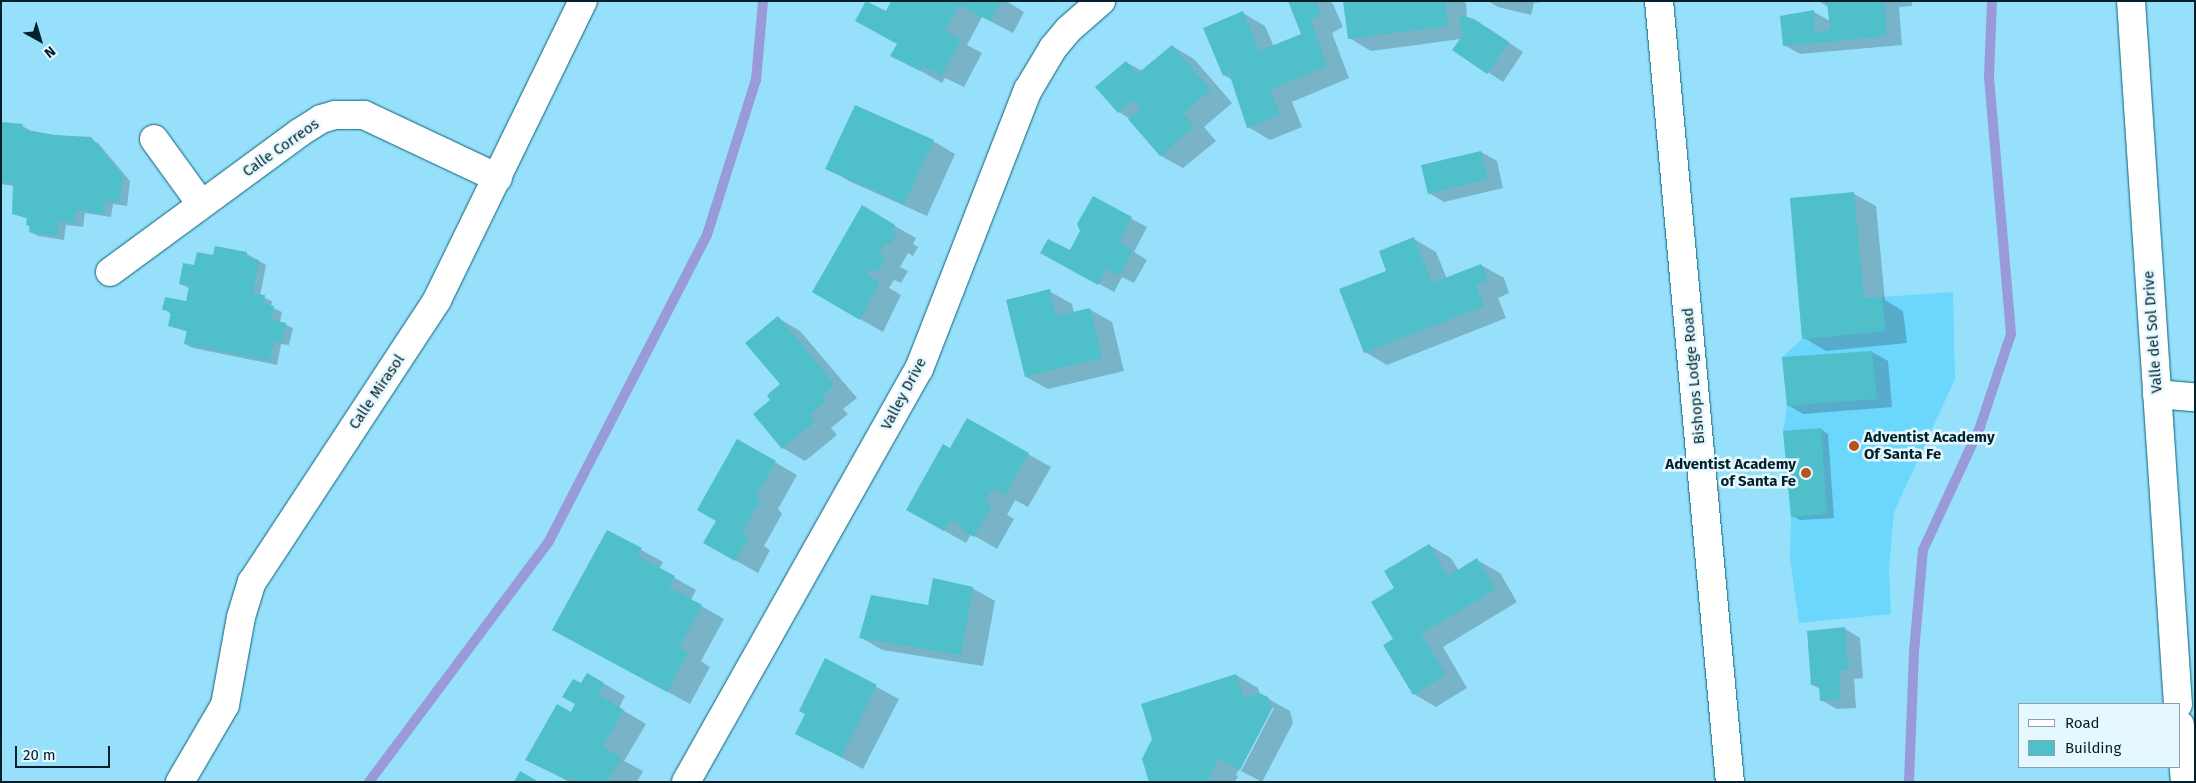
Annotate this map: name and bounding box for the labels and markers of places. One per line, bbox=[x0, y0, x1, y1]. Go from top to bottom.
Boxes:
place label: Adventist Academy Of Santa Fe bbox=[1864, 428, 1995, 463]
marker: Adventist Academy Of Santa Fe bbox=[1848, 440, 1860, 452]
place label: Adventist Academy of Santa Fe bbox=[1665, 455, 1796, 490]
marker: Adventist Academy of Santa Fe bbox=[1800, 467, 1812, 479]

